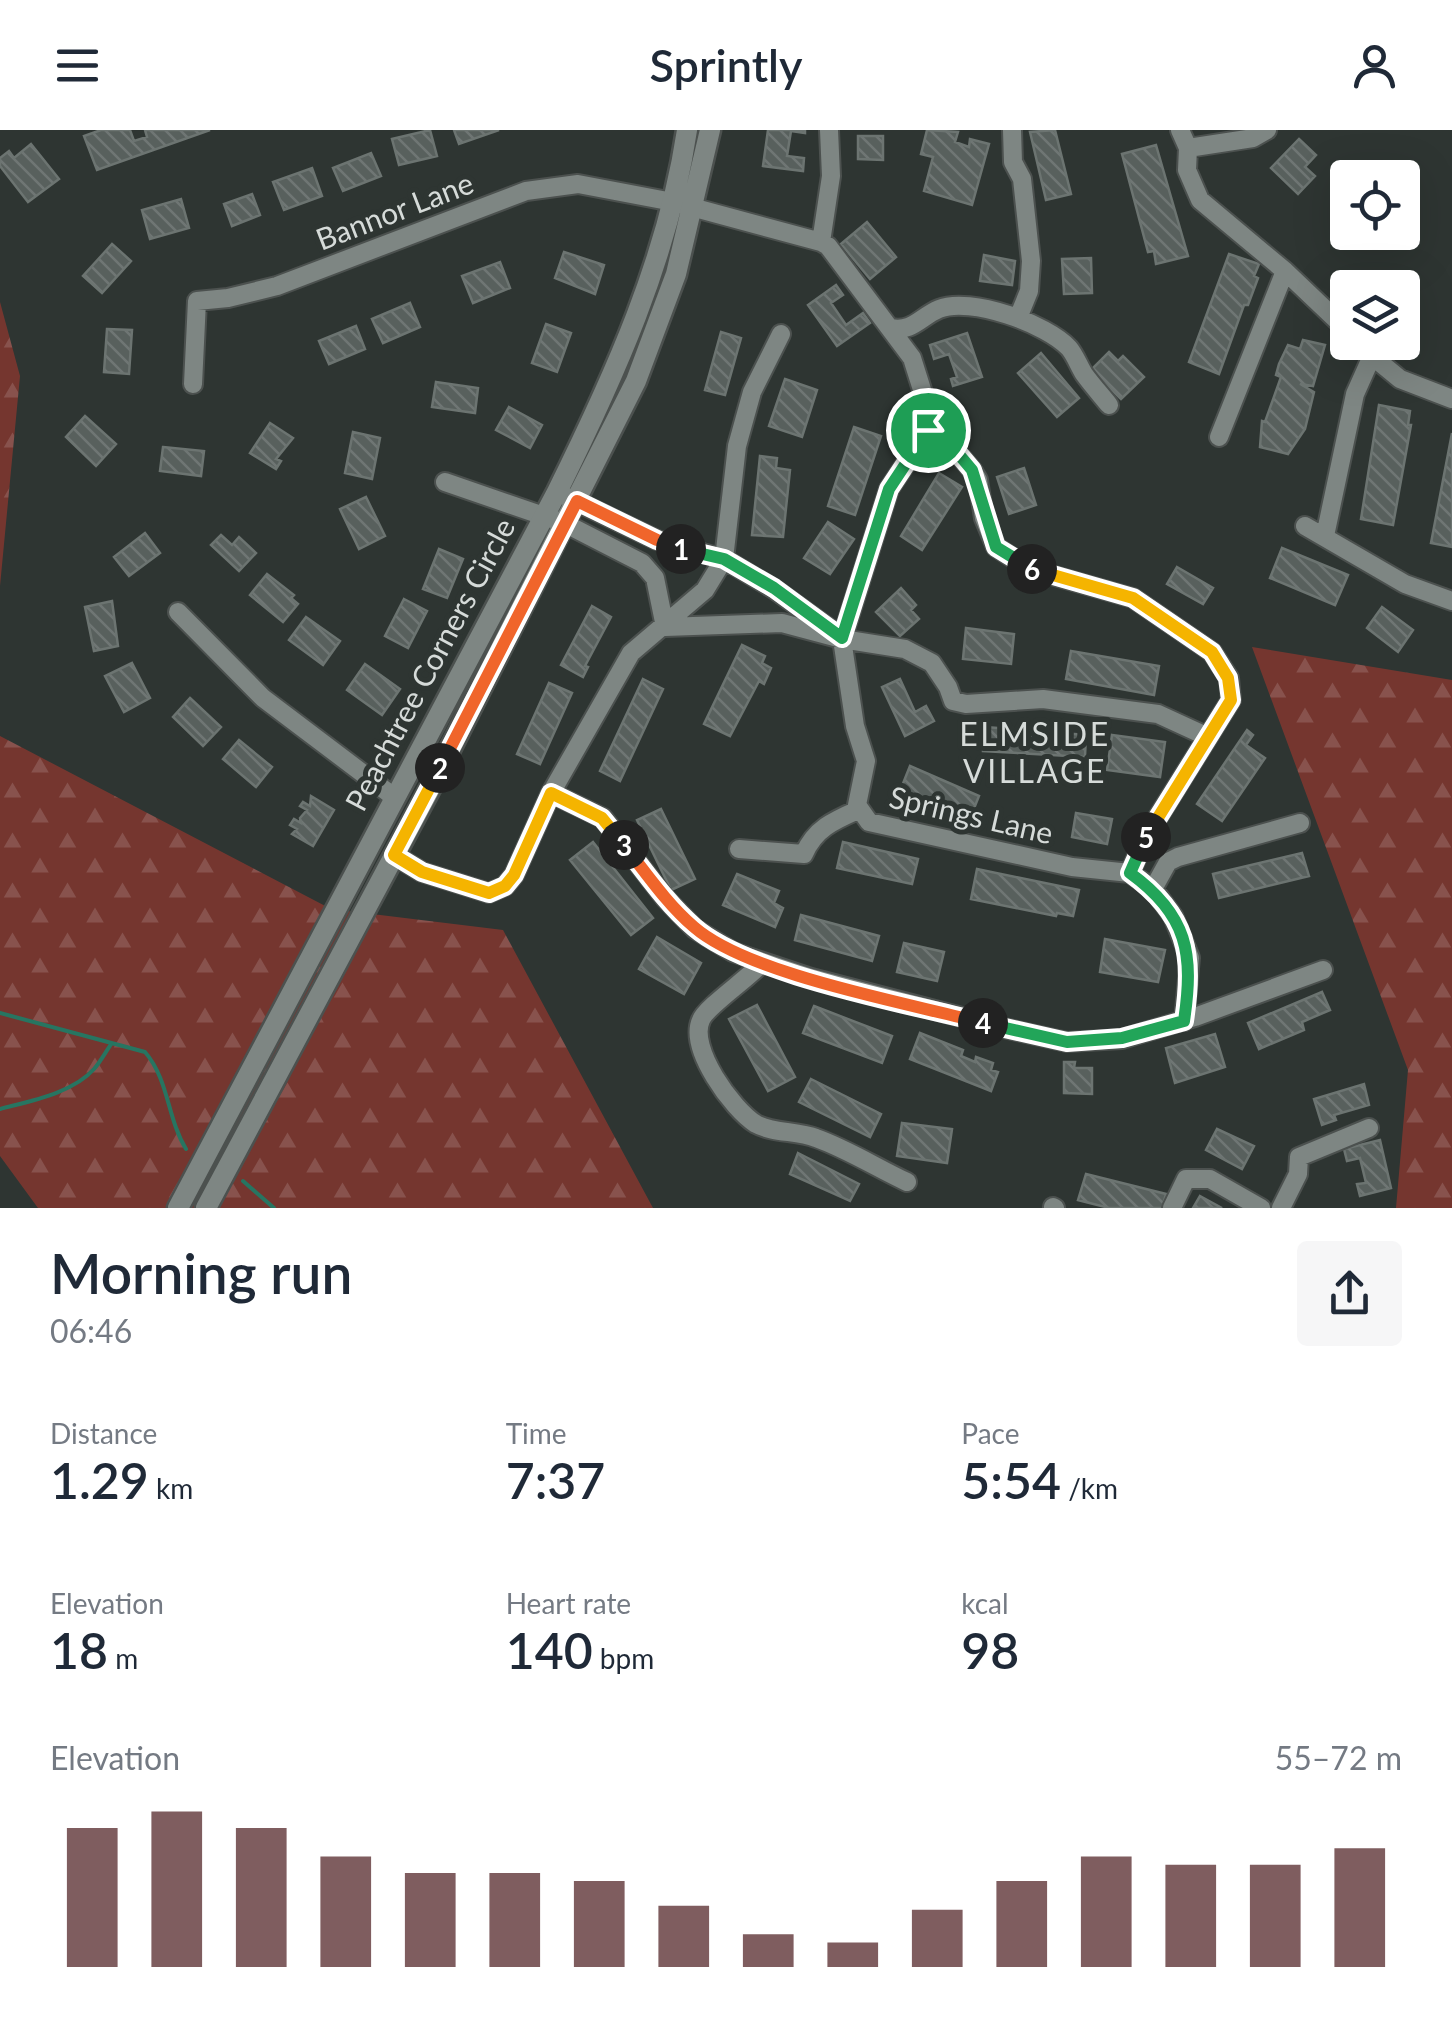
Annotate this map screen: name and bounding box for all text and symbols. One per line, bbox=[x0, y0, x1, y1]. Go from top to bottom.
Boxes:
icon: menu bbox=[50, 38, 105, 93]
text: Sprintly bbox=[649, 38, 803, 92]
icon: person bbox=[1347, 38, 1402, 93]
map controls bbox=[1330, 160, 1420, 360]
button: locate bbox=[1330, 160, 1420, 250]
street label: Bannor Lane bbox=[311, 164, 478, 257]
button: layers bbox=[1330, 270, 1420, 360]
pin bbox=[886, 388, 971, 473]
icon: arrive bbox=[901, 403, 956, 458]
street label: Peachtree Corners Circle bbox=[337, 512, 522, 816]
pin: 1 bbox=[656, 524, 706, 574]
text: 1 bbox=[673, 532, 689, 566]
pin: 6 bbox=[1007, 544, 1057, 594]
text: 6 bbox=[1024, 552, 1040, 586]
district label: ELMSIDE VILLAGE bbox=[959, 714, 1111, 790]
pin: 2 bbox=[415, 743, 465, 793]
text: 2 bbox=[432, 751, 448, 785]
street label: Springs Lane bbox=[886, 778, 1057, 850]
pin: 5 bbox=[1121, 812, 1171, 862]
pin: 3 bbox=[599, 820, 649, 870]
text: 5 bbox=[1138, 820, 1154, 854]
text: 3 bbox=[616, 828, 632, 862]
pin: 4 bbox=[958, 998, 1008, 1048]
text: 4 bbox=[975, 1006, 991, 1040]
text: Morning run bbox=[50, 1240, 352, 1306]
button: share bbox=[1297, 1241, 1402, 1346]
text: 06:46 bbox=[50, 1311, 132, 1350]
text: Distance bbox=[50, 1416, 157, 1450]
text: Time bbox=[506, 1416, 567, 1450]
text: Pace bbox=[961, 1416, 1020, 1450]
text: 1.29 bbox=[50, 1450, 149, 1510]
text: 7:37 bbox=[506, 1450, 605, 1510]
text: 5:54 bbox=[961, 1450, 1061, 1510]
text: km bbox=[149, 1471, 193, 1505]
text: /km bbox=[1061, 1471, 1118, 1505]
text: Elevation bbox=[50, 1586, 164, 1620]
text: Heart rate bbox=[506, 1586, 631, 1620]
text: kcal bbox=[961, 1586, 1009, 1620]
text: 18 bbox=[50, 1620, 108, 1680]
text: 140 bbox=[506, 1620, 593, 1680]
text: 98 bbox=[961, 1620, 1019, 1680]
text: m bbox=[108, 1641, 138, 1675]
text: bpm bbox=[593, 1641, 654, 1675]
text: Elevation bbox=[50, 1738, 180, 1777]
text: 55–72 m bbox=[1275, 1738, 1402, 1777]

